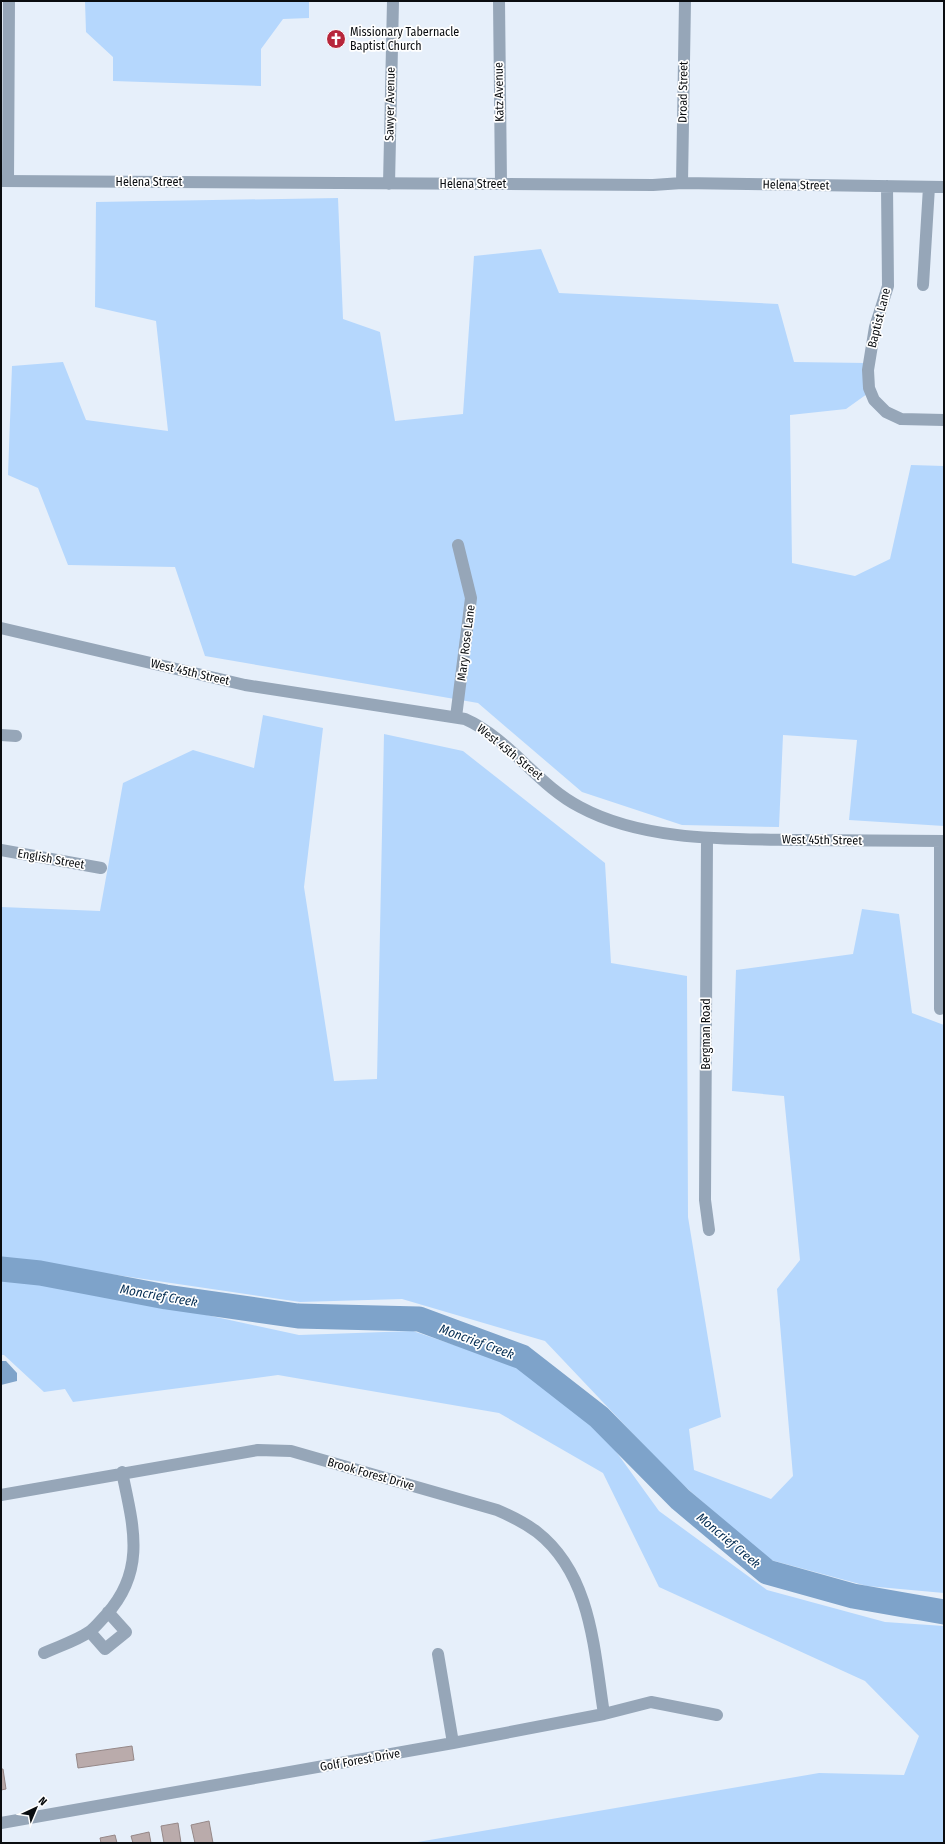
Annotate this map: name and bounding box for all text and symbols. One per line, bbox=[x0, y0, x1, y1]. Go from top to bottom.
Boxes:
place label: Missionary Tabernacle Baptist Church bbox=[350, 25, 459, 53]
church icon: Missionary Tabernacle Baptist Church bbox=[325, 28, 347, 50]
street label: Droad Street bbox=[675, 61, 691, 123]
street label: Katz Avenue bbox=[491, 62, 507, 122]
street label: Sawyer Avenue bbox=[382, 67, 398, 141]
street label: Helena Street bbox=[116, 175, 182, 189]
street label: Helena Street bbox=[440, 177, 506, 191]
street label: Helena Street bbox=[762, 177, 830, 193]
street label: Baptist Lane bbox=[865, 287, 893, 349]
street label: Mary Rose Lane bbox=[454, 604, 478, 682]
street label: West 45th Street bbox=[149, 656, 231, 688]
street label: West 45th Street bbox=[474, 721, 546, 783]
street label: West 45th Street bbox=[782, 832, 862, 848]
street label: English Street bbox=[17, 846, 85, 872]
street label: Bergman Road bbox=[699, 998, 713, 1070]
water label: Moncrief Creek bbox=[119, 1281, 199, 1310]
water label: Moncrief Creek bbox=[437, 1321, 517, 1362]
street label: Brook Forest Drive bbox=[326, 1455, 416, 1493]
water label: Moncrief Creek bbox=[694, 1509, 764, 1572]
street label: Golf Forest Drive bbox=[319, 1746, 401, 1774]
north arrow bbox=[16, 1788, 56, 1828]
text: N bbox=[36, 1794, 49, 1808]

